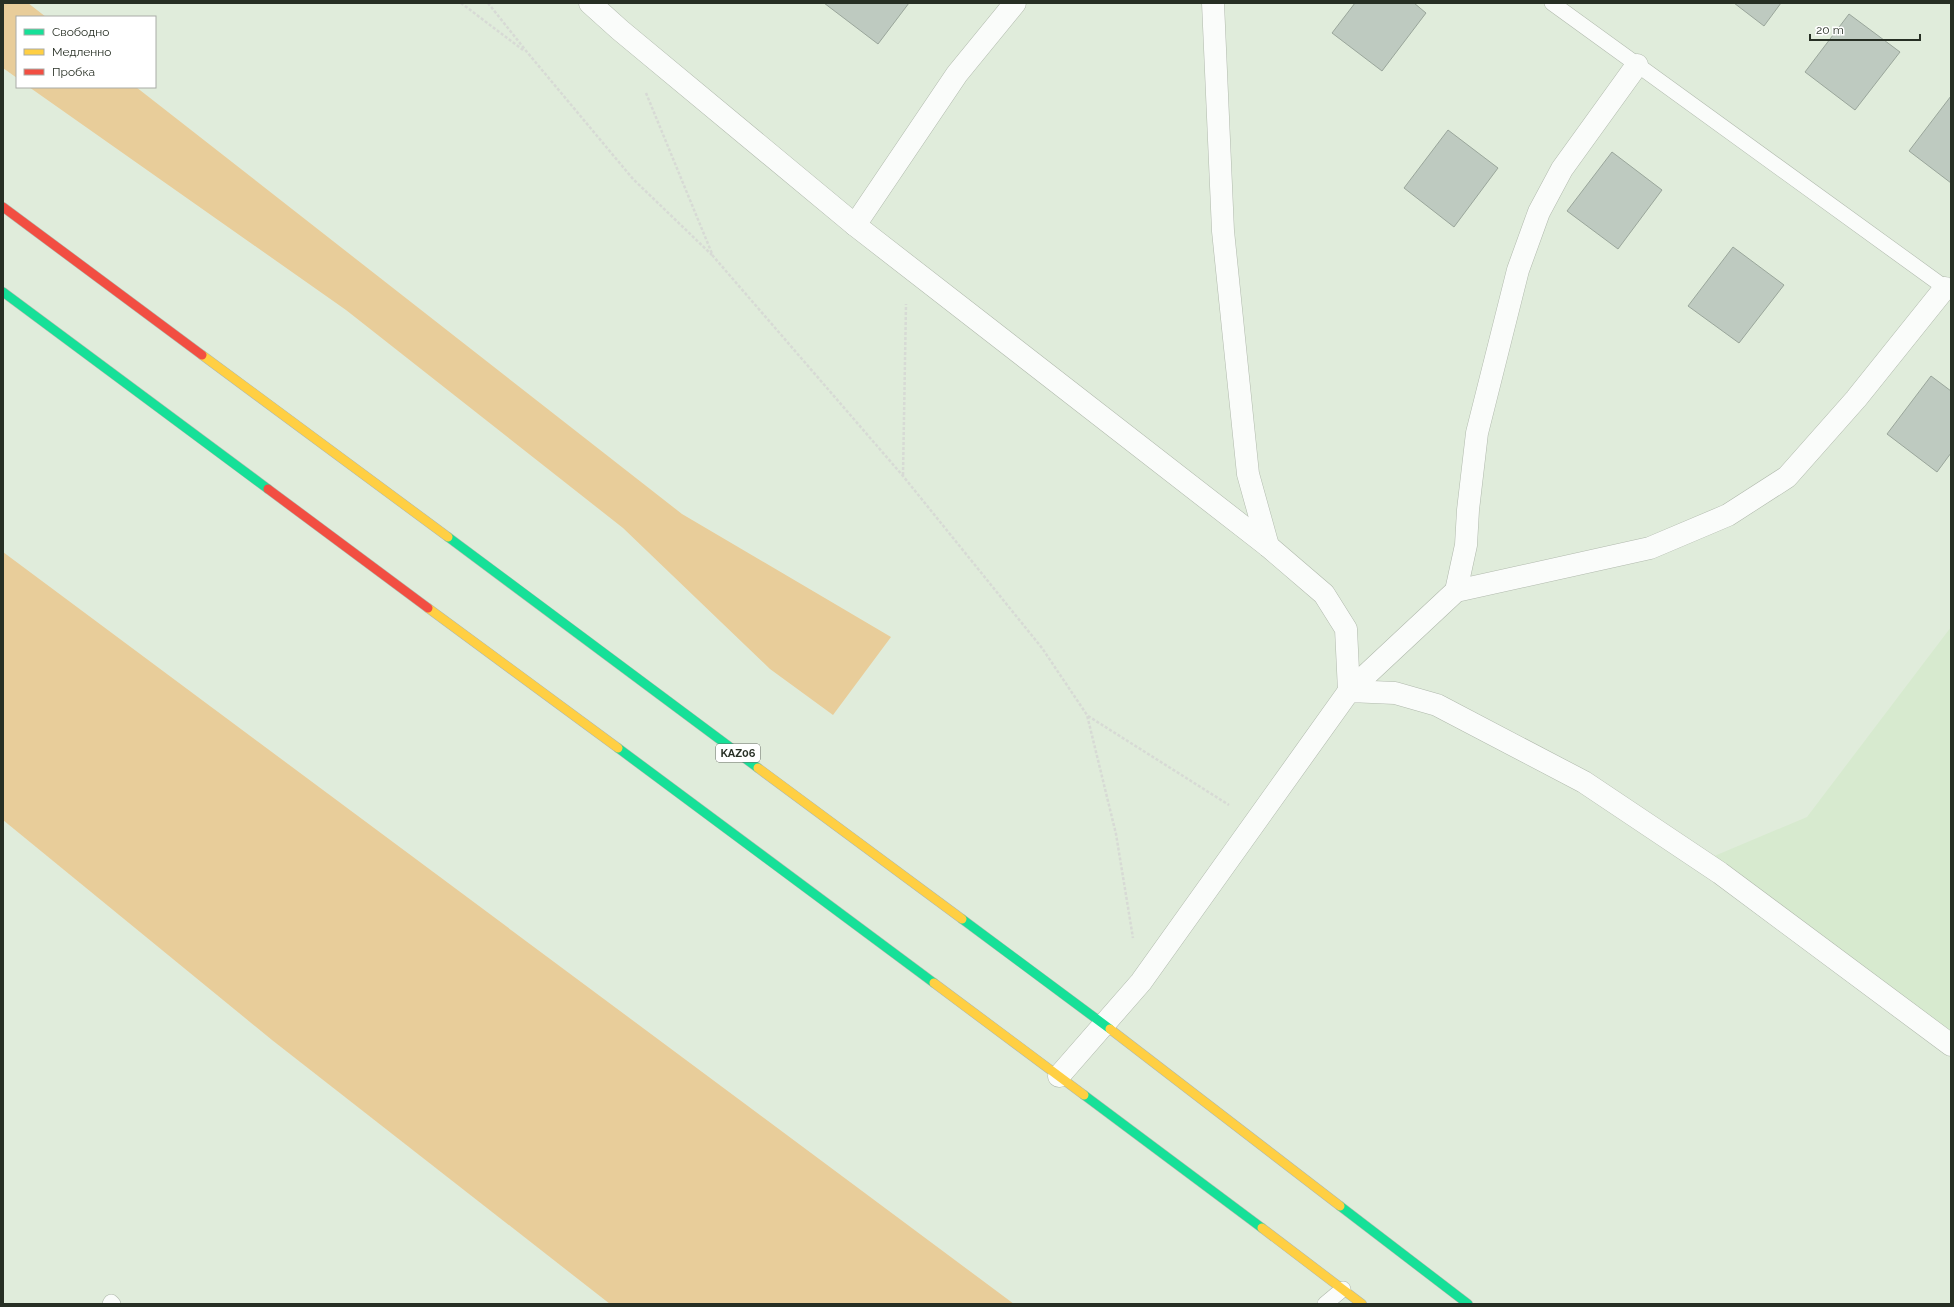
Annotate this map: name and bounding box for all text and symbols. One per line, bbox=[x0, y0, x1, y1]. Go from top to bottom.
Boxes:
legend bbox=[16, 16, 156, 88]
scale bar bbox=[1810, 16, 1920, 42]
text: 20 m bbox=[1816, 23, 1844, 37]
text: Свободно bbox=[52, 25, 109, 39]
text: Медленно bbox=[52, 45, 111, 59]
text: Пробка bbox=[52, 65, 95, 79]
road number: KАZ06 bbox=[716, 744, 760, 762]

